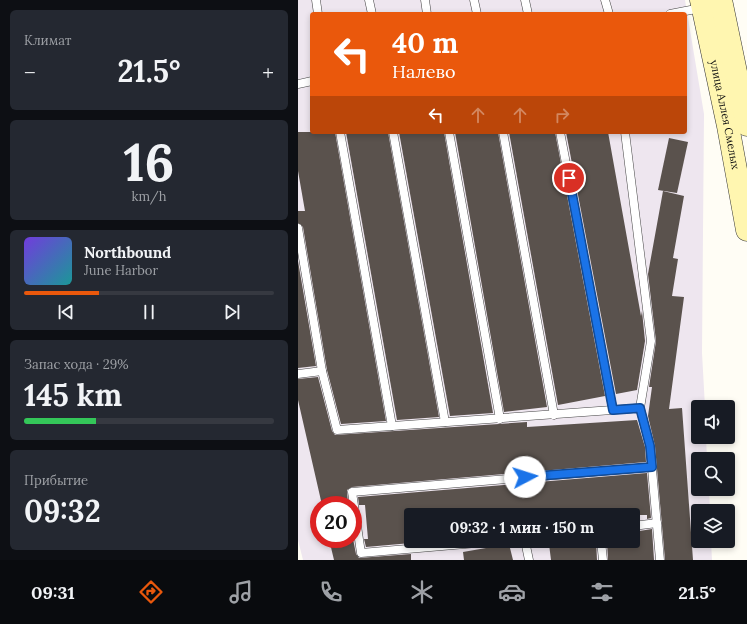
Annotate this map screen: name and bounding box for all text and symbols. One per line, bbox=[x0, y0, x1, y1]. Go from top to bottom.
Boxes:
text: 40 m bbox=[392, 25, 458, 61]
icon: left bbox=[326, 28, 378, 80]
text: Климат bbox=[24, 32, 71, 49]
text: 21.5° bbox=[118, 52, 180, 90]
text: − bbox=[24, 58, 36, 86]
text: + bbox=[262, 58, 274, 86]
street label: улица Аллея Смелых bbox=[707, 58, 743, 171]
text: Налево bbox=[392, 60, 456, 83]
icon: left bbox=[425, 104, 447, 126]
icon: ahead bbox=[467, 104, 489, 126]
icon: ahead bbox=[509, 104, 531, 126]
icon: right bbox=[551, 104, 573, 126]
text: 16 bbox=[123, 129, 175, 195]
pin bbox=[552, 161, 586, 195]
icon: arrive bbox=[558, 167, 580, 189]
text: km/h bbox=[131, 188, 167, 205]
text: Northbound bbox=[84, 243, 171, 262]
text: June Harbor bbox=[84, 262, 158, 279]
icon: previous bbox=[55, 301, 77, 323]
icon: pause bbox=[138, 301, 160, 323]
icon: next bbox=[221, 301, 243, 323]
text: Запас хода · 29% bbox=[24, 356, 129, 373]
text: 145 km bbox=[24, 376, 122, 414]
map controls bbox=[691, 400, 735, 548]
button: sound bbox=[691, 400, 735, 444]
button: search bbox=[691, 452, 735, 496]
position arrow bbox=[504, 456, 546, 498]
text: Прибытие bbox=[24, 472, 88, 489]
text: 09:32 bbox=[24, 492, 101, 530]
speed limit sign: 20 bbox=[310, 496, 362, 548]
button: layers bbox=[691, 504, 735, 548]
text: 09:32 · 1 мин · 150 m bbox=[450, 518, 594, 537]
icon: directions bbox=[137, 578, 165, 606]
icon: music bbox=[227, 578, 255, 606]
icon: phone bbox=[317, 578, 345, 606]
icon: climate bbox=[408, 578, 436, 606]
icon: car bbox=[498, 578, 526, 606]
icon: filters bbox=[588, 578, 616, 606]
text: 09:31 bbox=[31, 581, 75, 604]
text: 21.5° bbox=[678, 581, 716, 604]

